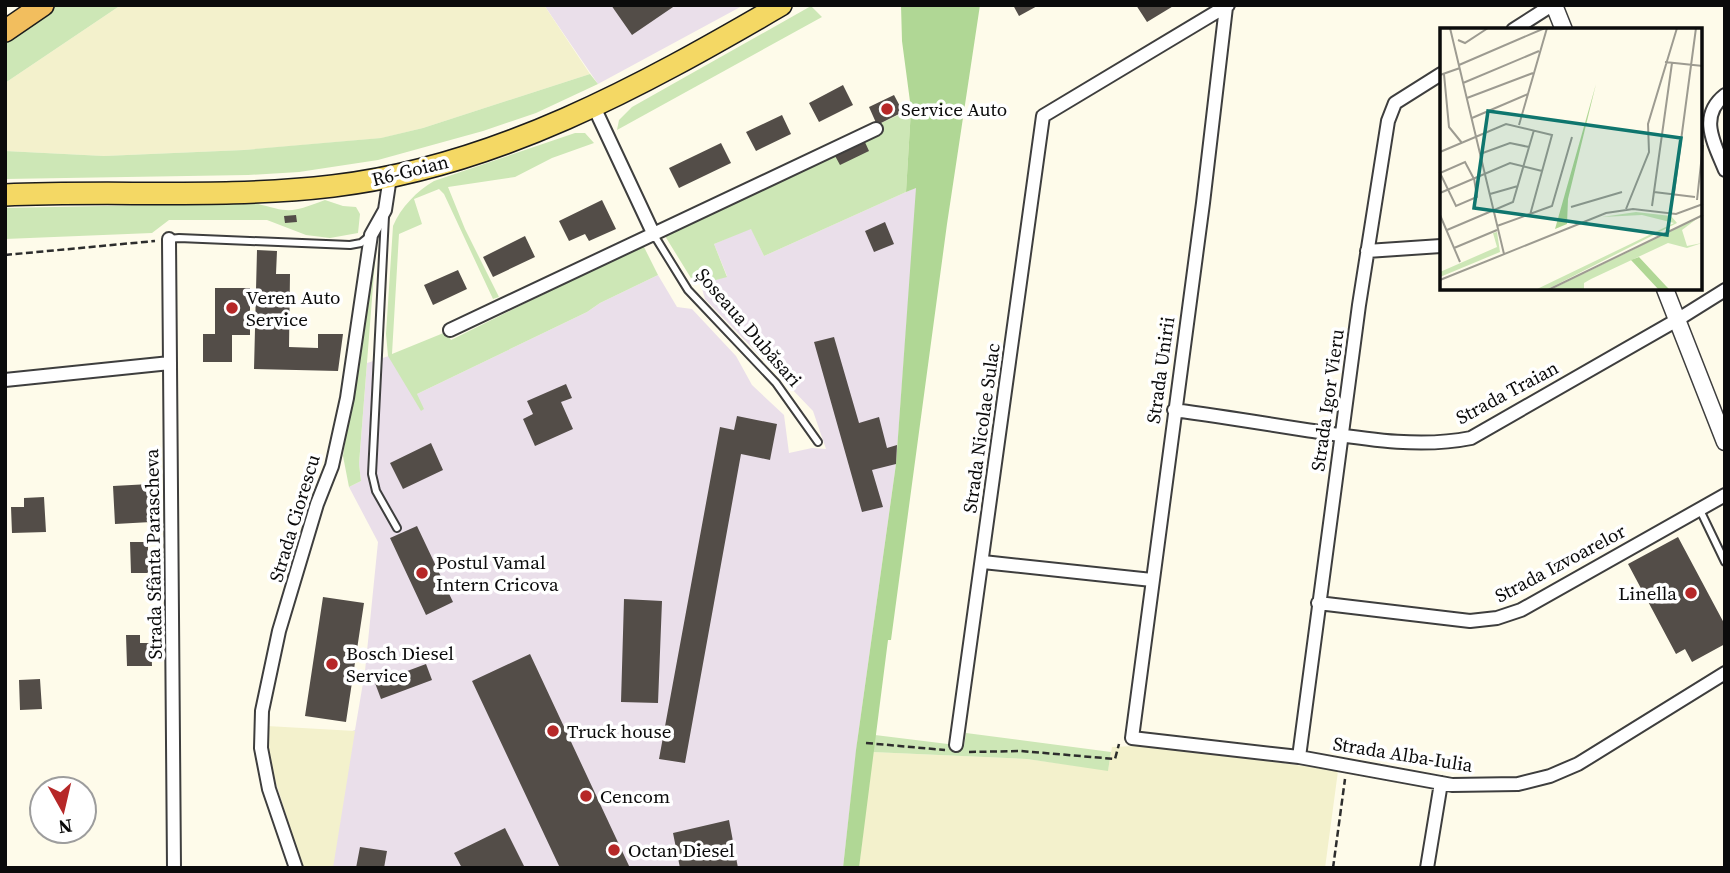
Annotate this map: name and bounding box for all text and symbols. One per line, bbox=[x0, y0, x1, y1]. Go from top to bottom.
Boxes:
inset map bbox=[1440, 28, 1702, 290]
place label: Service Auto bbox=[901, 96, 1007, 122]
marker: Service Auto bbox=[879, 101, 895, 117]
street label: R6-Goian bbox=[369, 148, 451, 192]
street label: Șoseaua Dubăsari bbox=[690, 262, 808, 392]
place label: Veren Auto Service bbox=[246, 284, 341, 332]
marker: Veren Auto Service bbox=[224, 300, 240, 316]
street label: Strada Unirii bbox=[1140, 315, 1180, 425]
street label: Strada Igor Vieru bbox=[1304, 327, 1350, 473]
street label: Strada Nicolae Sulac bbox=[956, 341, 1006, 515]
street label: Strada Traian bbox=[1451, 354, 1563, 430]
street label: Strada Sfânta Parascheva bbox=[138, 448, 168, 660]
street label: Strada Ciorescu bbox=[262, 451, 326, 585]
street label: Strada Izvoarelor bbox=[1490, 518, 1630, 608]
place label: Postul Vamal Intern Cricova bbox=[436, 549, 559, 597]
marker: Postul Vamal Intern Cricova bbox=[414, 565, 430, 581]
place label: Linella bbox=[1618, 580, 1677, 606]
marker: Linella bbox=[1683, 585, 1699, 601]
place label: Bosch Diesel Service bbox=[346, 640, 454, 688]
marker: Bosch Diesel Service bbox=[324, 656, 340, 672]
place label: Truck house bbox=[567, 718, 671, 744]
marker: Truck house bbox=[545, 723, 561, 739]
street label: Strada Alba-Iulia bbox=[1331, 730, 1475, 778]
north arrow bbox=[28, 775, 98, 845]
place label: Cencom bbox=[600, 783, 670, 809]
marker: Cencom bbox=[578, 788, 594, 804]
text: N bbox=[57, 813, 74, 841]
place label: Octan Diesel bbox=[628, 837, 735, 863]
marker: Octan Diesel bbox=[606, 842, 622, 858]

